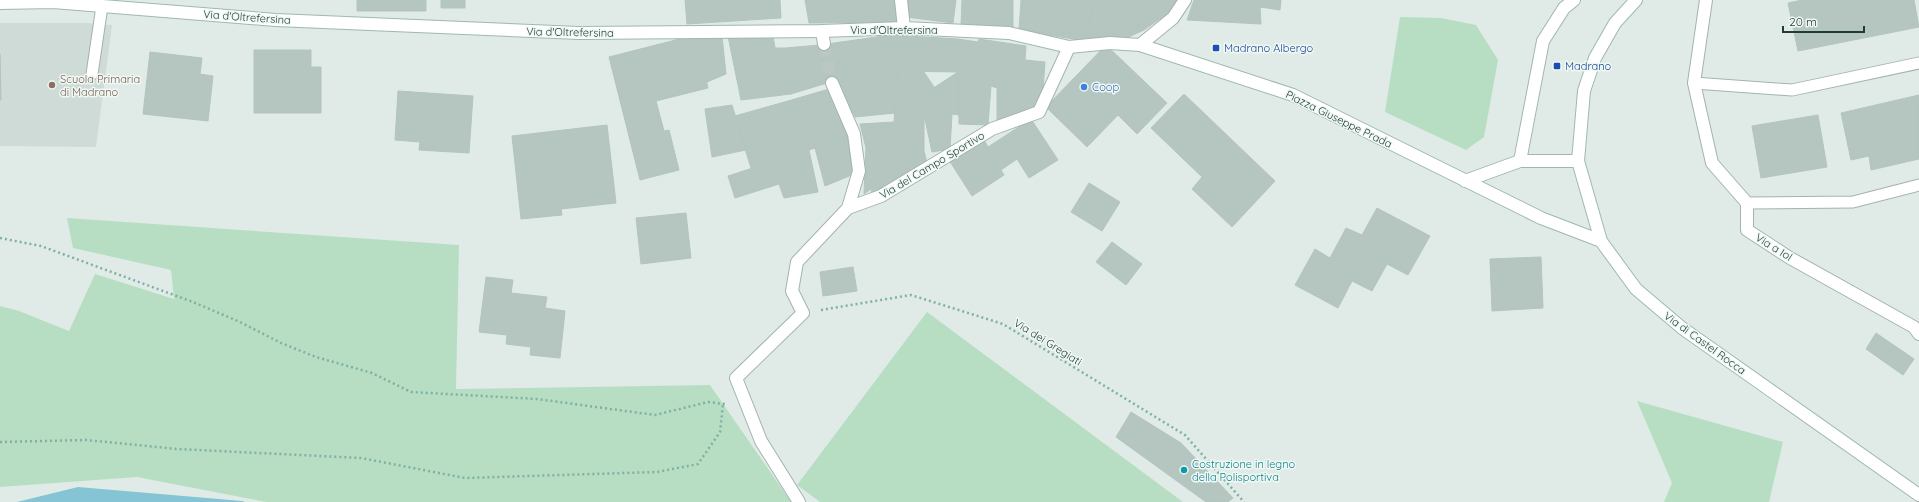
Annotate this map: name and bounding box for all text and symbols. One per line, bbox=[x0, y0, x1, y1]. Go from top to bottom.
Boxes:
street label: Via d'Oltrefersina bbox=[203, 7, 291, 27]
scale bar bbox=[1783, 8, 1864, 34]
text: 20 m bbox=[1789, 14, 1817, 29]
street label: Via d'Oltrefersina bbox=[850, 23, 938, 37]
street label: Via d'Oltrefersina bbox=[526, 24, 614, 40]
place label: Madrano Albergo bbox=[1224, 41, 1313, 55]
marker: Madrano Albergo bbox=[1211, 43, 1221, 53]
place label: Madrano bbox=[1565, 59, 1612, 73]
marker: Madrano bbox=[1552, 61, 1562, 71]
place label: Scuola Primaria di Madrano bbox=[60, 72, 140, 99]
marker: Scuola Primaria di Madrano bbox=[47, 80, 57, 90]
place label: Coop bbox=[1092, 80, 1119, 94]
marker: Coop bbox=[1079, 82, 1089, 92]
street label: Piazza Giuseppe Prada bbox=[1284, 87, 1394, 151]
street label: Via del Campo Sportivo bbox=[877, 128, 987, 202]
street label: Via a Iol bbox=[1753, 230, 1795, 264]
street label: Via di Castel Rocca bbox=[1661, 309, 1749, 377]
street label: Via dei Gregiati bbox=[1011, 316, 1085, 368]
place label: Costruzione in legno della Polisportiva bbox=[1192, 457, 1296, 484]
marker: Costruzione in legno della Polisportiva bbox=[1179, 465, 1189, 475]

